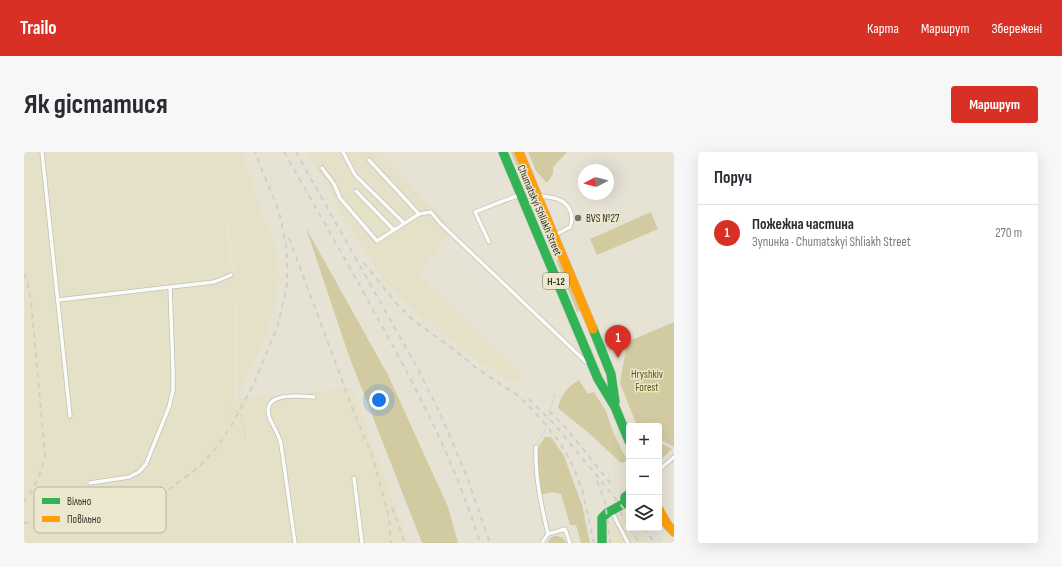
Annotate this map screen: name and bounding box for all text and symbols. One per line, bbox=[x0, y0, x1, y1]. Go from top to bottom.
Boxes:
text: Trailo bbox=[20, 17, 57, 40]
text: Карта bbox=[867, 20, 899, 37]
text: Маршрут bbox=[921, 20, 969, 37]
text: Збережені bbox=[991, 20, 1042, 37]
button: Маршрут bbox=[951, 86, 1038, 123]
text: Як дістатися bbox=[24, 88, 168, 121]
street label: Chumatskyi Shliakh Street bbox=[515, 163, 565, 258]
north arrow bbox=[578, 164, 614, 200]
text: Поруч bbox=[714, 168, 752, 188]
place label: BVS №27 bbox=[586, 212, 620, 225]
marker: BVS №27 bbox=[573, 213, 583, 223]
text: Пожежна частина bbox=[752, 215, 854, 234]
text: 1 bbox=[724, 225, 730, 241]
text: 270 m bbox=[995, 225, 1022, 241]
text: Зупинка · Chumatskyi Shliakh Street bbox=[752, 234, 911, 250]
road number: Н-12 bbox=[543, 273, 569, 289]
pin: 1 bbox=[605, 325, 631, 358]
park label: Hryshkiv Forest bbox=[631, 368, 664, 394]
your location bbox=[369, 390, 389, 410]
map controls bbox=[626, 423, 662, 531]
button: + bbox=[626, 423, 662, 459]
button: − bbox=[626, 459, 662, 495]
legend bbox=[34, 487, 166, 533]
text: Вільно bbox=[67, 495, 92, 508]
button: layers bbox=[626, 495, 662, 531]
text: Повільно bbox=[67, 513, 101, 526]

